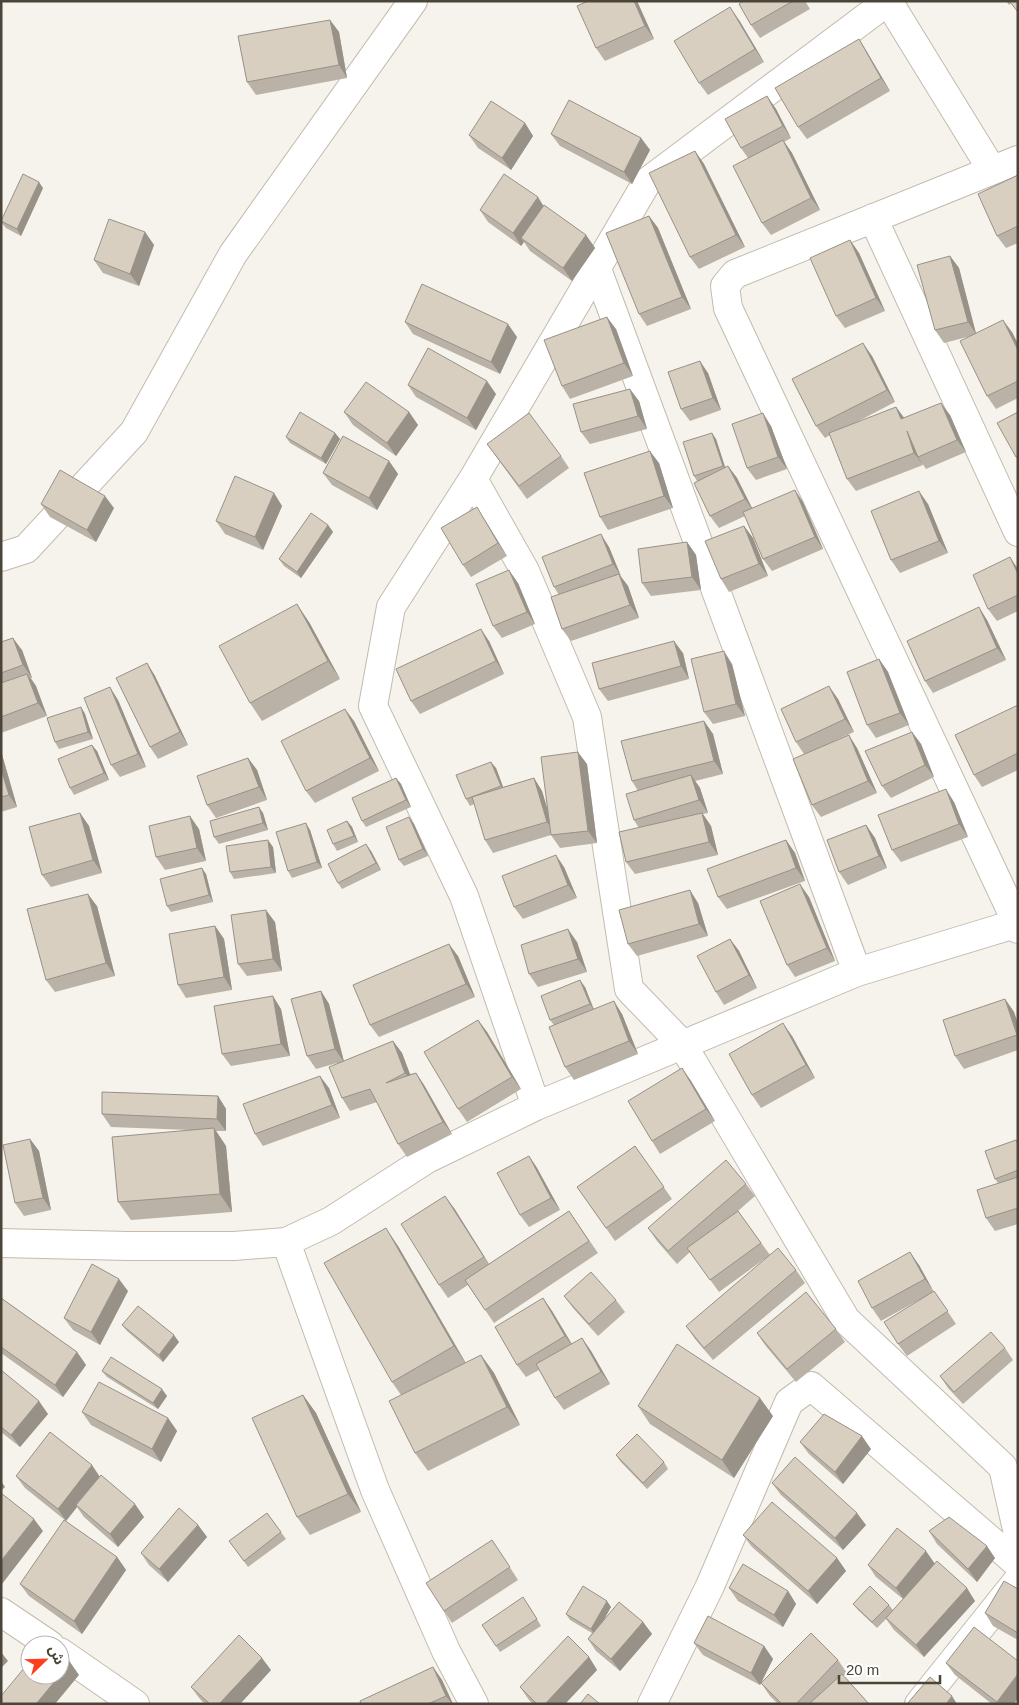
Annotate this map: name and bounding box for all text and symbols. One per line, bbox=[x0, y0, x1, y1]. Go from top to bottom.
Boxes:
north arrow bbox=[20, 1635, 70, 1685]
text: ش bbox=[46, 1643, 68, 1667]
scale bar bbox=[839, 1652, 940, 1684]
text: 20 m bbox=[846, 1661, 879, 1678]

